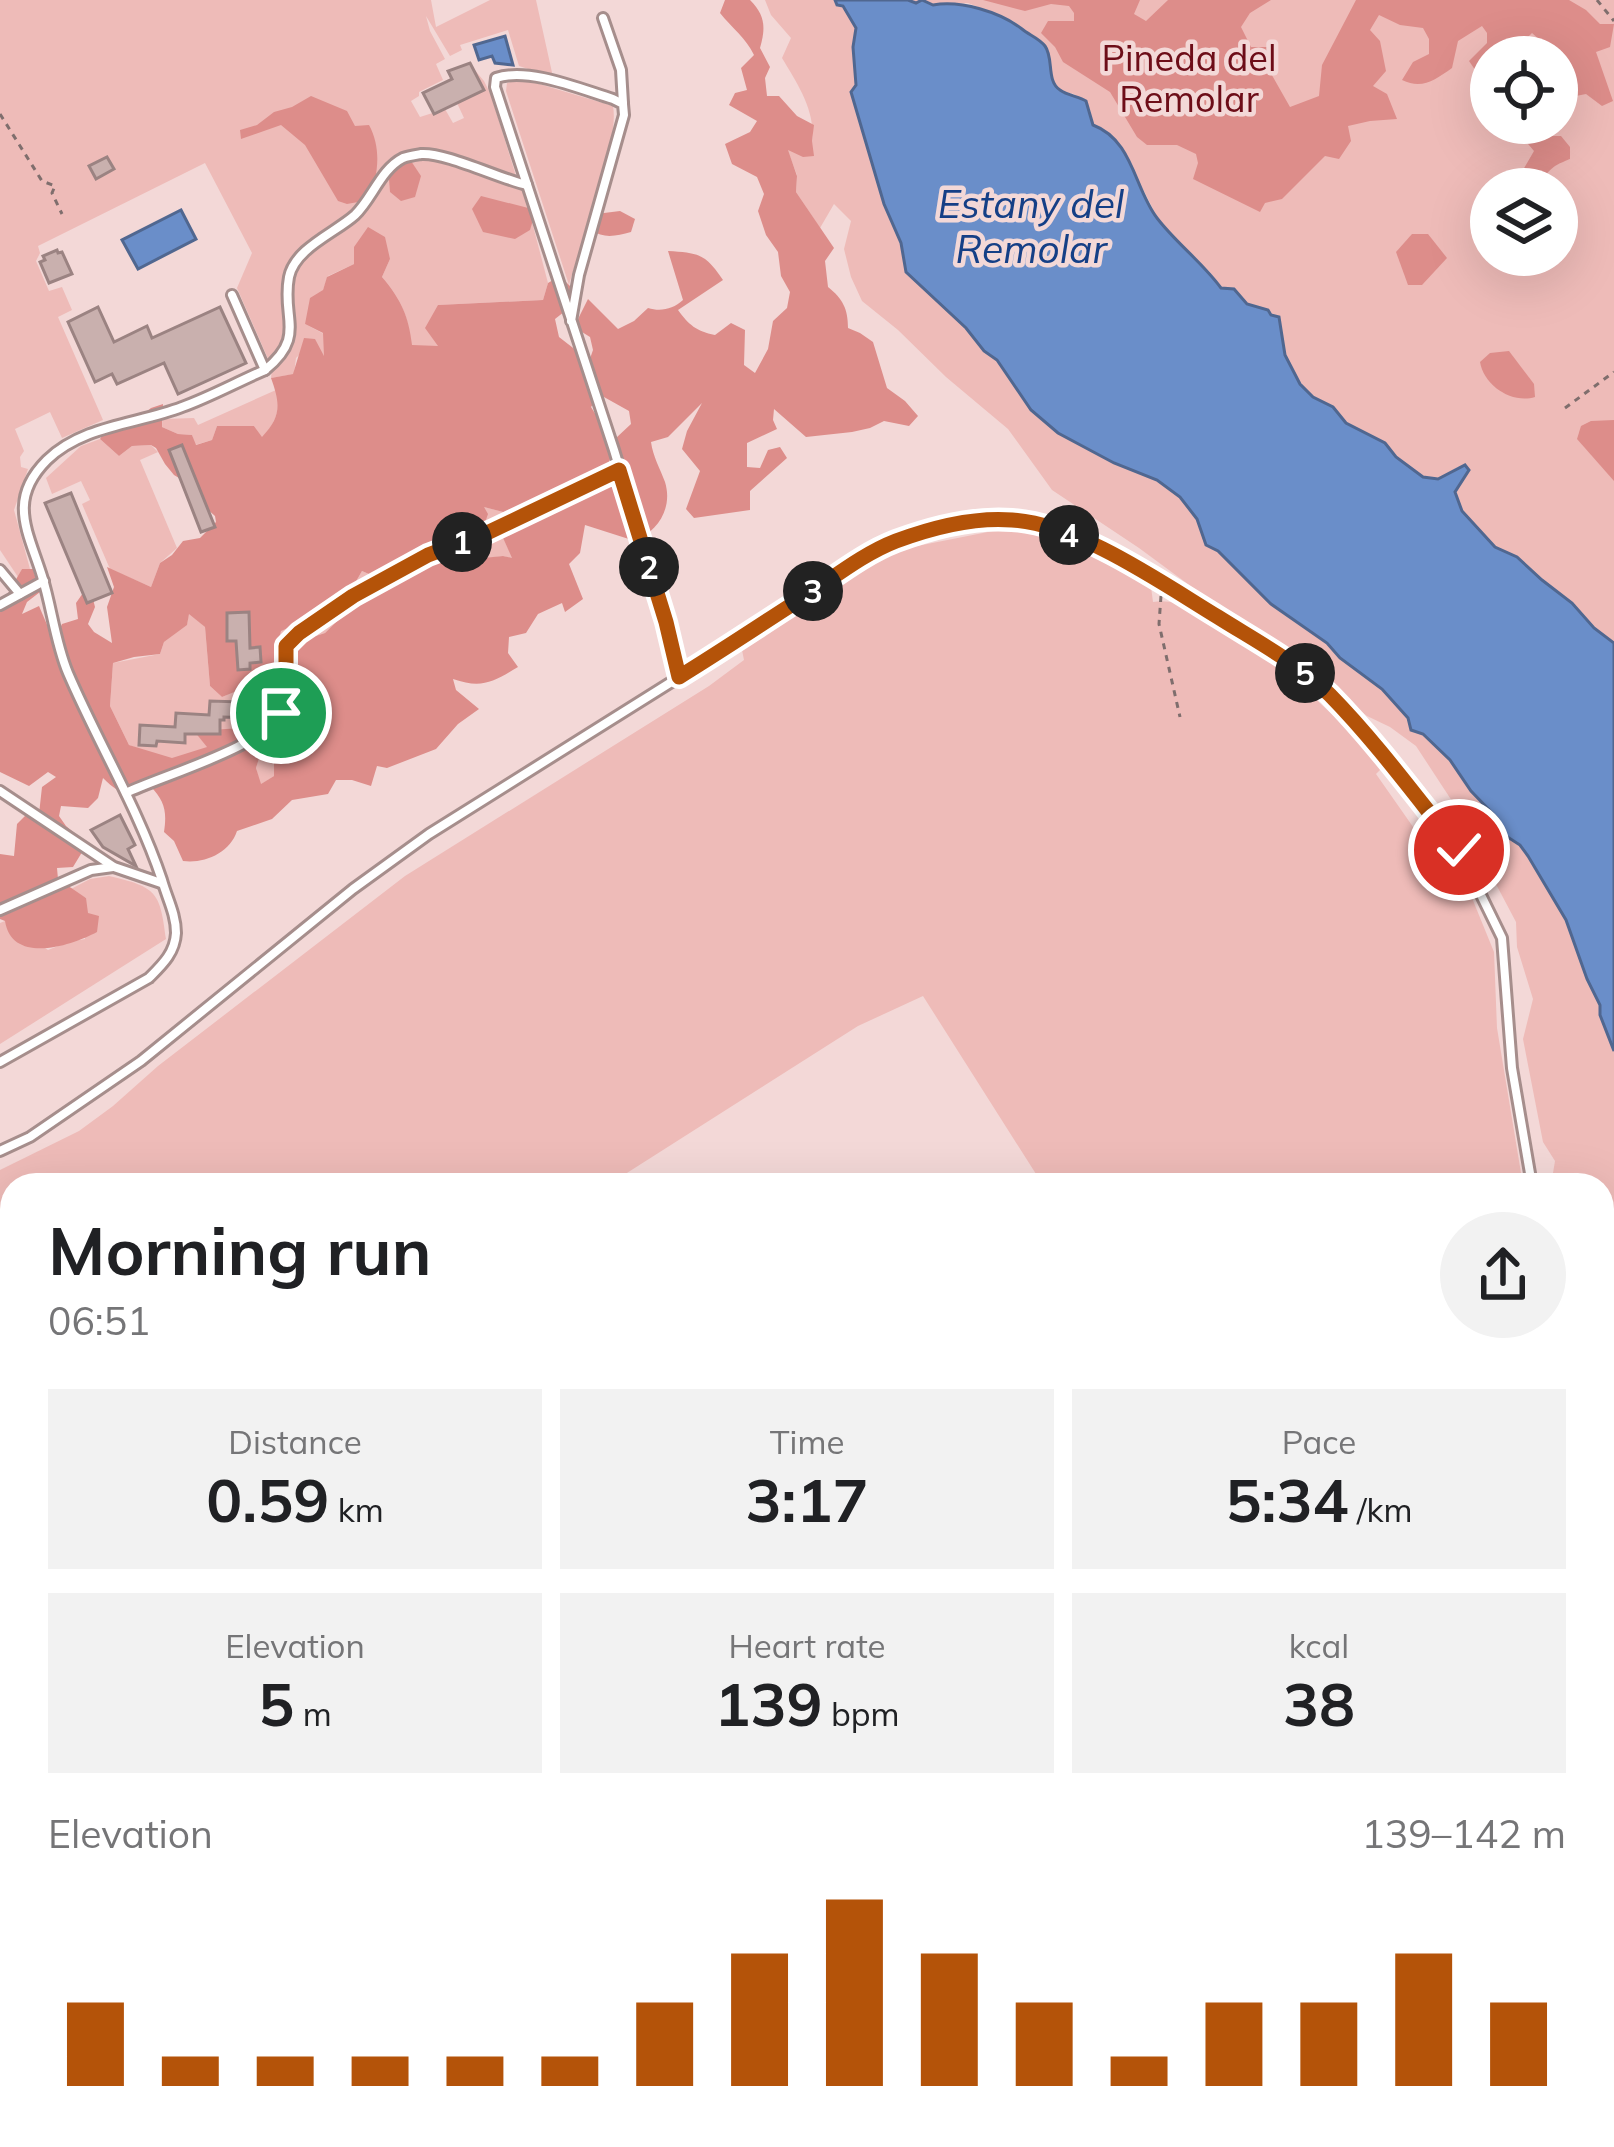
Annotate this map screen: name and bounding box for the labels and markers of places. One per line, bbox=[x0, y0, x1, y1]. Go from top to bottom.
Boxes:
pin: 4 bbox=[1039, 505, 1099, 565]
pin: 1 bbox=[432, 512, 492, 572]
pin: 2 bbox=[619, 537, 679, 597]
pin: 3 bbox=[783, 561, 843, 621]
pin: 5 bbox=[1275, 643, 1335, 703]
pin bbox=[230, 662, 332, 764]
pin bbox=[1408, 799, 1510, 901]

